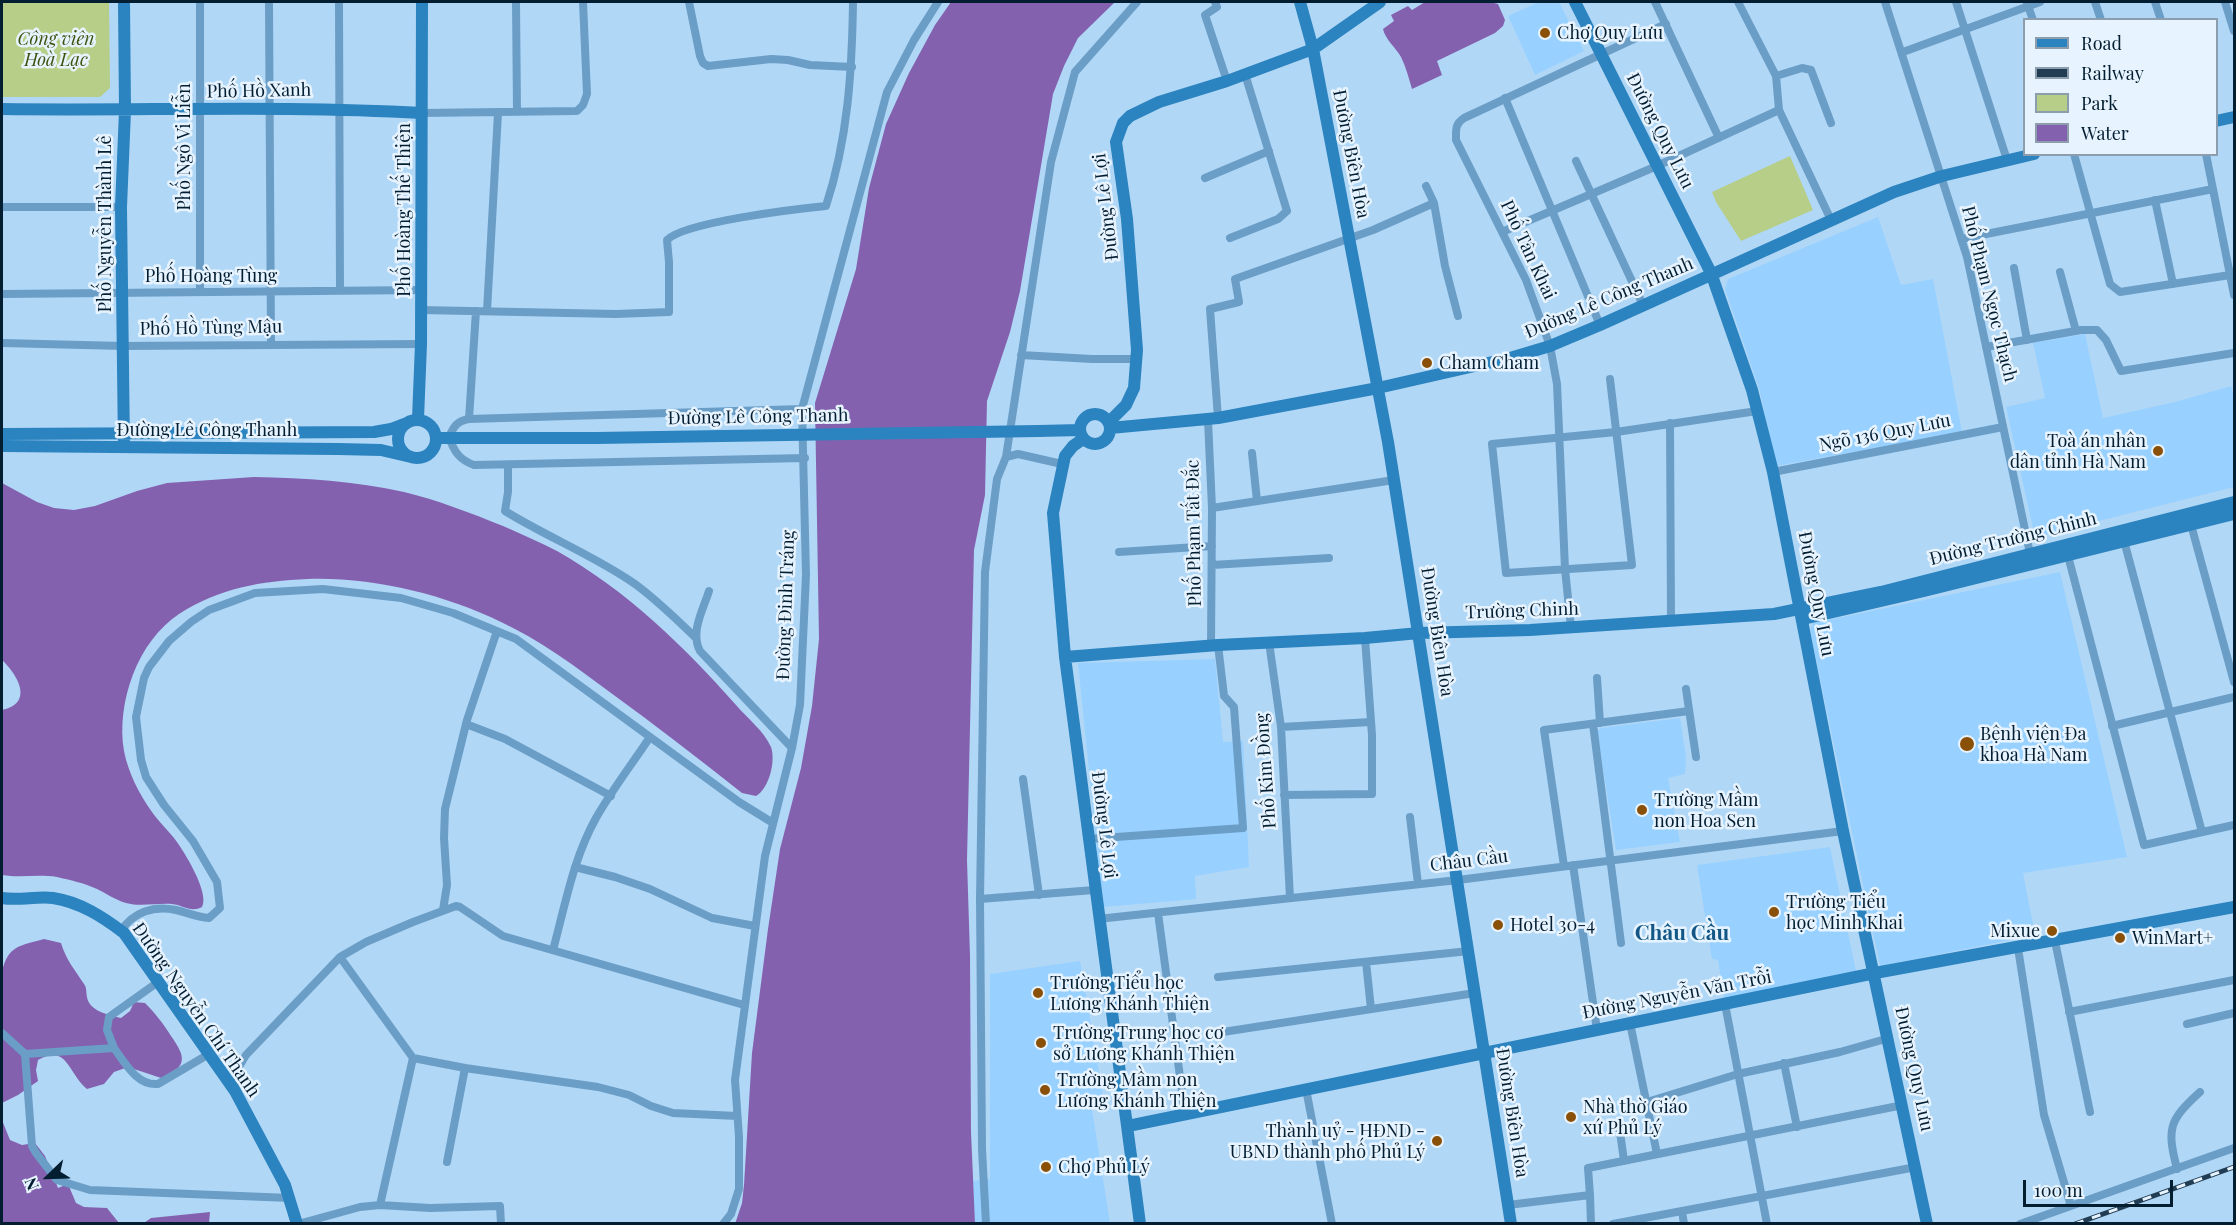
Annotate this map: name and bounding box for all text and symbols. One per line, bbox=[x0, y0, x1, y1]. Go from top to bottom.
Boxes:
legend bbox=[2023, 18, 2218, 156]
place label: Chợ Quy Lưu bbox=[1557, 22, 1663, 44]
marker: Chợ Quy Lưu bbox=[1538, 26, 1552, 40]
park label: Công viên Hoà Lạc bbox=[17, 28, 95, 70]
text: Road bbox=[2081, 31, 2122, 55]
text: Railway bbox=[2081, 61, 2144, 85]
street label: Đường Quy Lưu bbox=[1622, 70, 1698, 192]
street label: Phố Hồ Xanh bbox=[206, 79, 312, 103]
street label: Phố Ngô Vi Liễn bbox=[173, 83, 195, 211]
street label: Đường Biên Hòa bbox=[1328, 88, 1374, 220]
text: Park bbox=[2081, 91, 2118, 115]
text: Water bbox=[2081, 121, 2129, 145]
street label: Phố Hoàng Thế Thiện bbox=[393, 123, 415, 297]
street label: Phố Nguyễn Thành Lê bbox=[94, 135, 116, 313]
street label: Đường Lê Lợi bbox=[1089, 152, 1123, 262]
street label: Phố Tân Khai bbox=[1496, 197, 1560, 303]
street label: Phố Phạm Ngọc Thạch bbox=[1957, 204, 2021, 384]
street label: Đường Lê Công Thanh bbox=[1522, 253, 1696, 343]
street label: Phố Hoàng Tùng bbox=[145, 265, 277, 287]
street label: Phố Hồ Tùng Mậu bbox=[139, 316, 283, 340]
place label: Cham Cham bbox=[1439, 352, 1539, 374]
marker: Cham Cham bbox=[1420, 356, 1434, 370]
street label: Đường Lê Công Thanh bbox=[667, 405, 849, 429]
street label: Ngõ 136 Quy Lưu bbox=[1818, 410, 1952, 456]
street label: Đường Lê Công Thanh bbox=[117, 419, 297, 441]
place label: Toà án nhân dân tỉnh Hà Nam bbox=[2010, 430, 2146, 472]
marker: Toà án nhân dân tỉnh Hà Nam bbox=[2151, 444, 2165, 458]
street label: Phố Phạm Tất Đắc bbox=[1182, 459, 1206, 607]
street label: Đường Trường Chinh bbox=[1927, 508, 2099, 570]
street label: Đường Đinh Tráng bbox=[773, 530, 799, 680]
street label: Đường Quy Lưu bbox=[1793, 530, 1839, 658]
street label: Đường Biên Hòa bbox=[1416, 566, 1458, 698]
street label: Trường Chinh bbox=[1465, 598, 1579, 624]
street label: Phố Kim Đồng bbox=[1251, 712, 1281, 830]
place label: Bệnh viện Đa khoa Hà Nam bbox=[1980, 723, 2088, 766]
marker: Bệnh viện Đa khoa Hà Nam bbox=[1958, 735, 1976, 753]
street label: Đường Lê Lợi bbox=[1087, 770, 1121, 880]
place label: Trường Mầm non Hoa Sen bbox=[1654, 789, 1759, 832]
marker: Trường Mầm non Hoa Sen bbox=[1635, 803, 1649, 817]
street label: Châu Cầu bbox=[1429, 845, 1509, 877]
place label: Trường Tiểu học Minh Khai bbox=[1786, 891, 1903, 934]
marker: Trường Tiểu học Minh Khai bbox=[1767, 905, 1781, 919]
place label: Hotel 30-4 bbox=[1510, 914, 1595, 936]
street label: Đường Nguyễn Chí Thanh bbox=[127, 918, 265, 1102]
marker: Hotel 30-4 bbox=[1491, 918, 1505, 932]
district label: Châu Cầu bbox=[1635, 920, 1729, 946]
place label: Mixue bbox=[1990, 920, 2040, 942]
marker: Mixue bbox=[2045, 924, 2059, 938]
place label: WinMart+ bbox=[2132, 927, 2213, 949]
marker: WinMart+ bbox=[2113, 931, 2127, 945]
street label: Đường Nguyễn Văn Trỗi bbox=[1581, 966, 1773, 1024]
place label: Trường Tiểu học Lương Khánh Thiện bbox=[1050, 972, 1209, 1014]
marker: Trường Tiểu học Lương Khánh Thiện bbox=[1031, 986, 1045, 1000]
street label: Đường Quy Lưu bbox=[1890, 1005, 1938, 1133]
place label: Trường Trung học cơ sở Lương Khánh Thiện bbox=[1053, 1022, 1235, 1064]
marker: Trường Trung học cơ sở Lương Khánh Thiện bbox=[1034, 1036, 1048, 1050]
street label: Đường Biên Hòa bbox=[1491, 1047, 1533, 1179]
place label: Trường Mầm non Lương Khánh Thiện bbox=[1057, 1069, 1216, 1112]
marker: Trường Mầm non Lương Khánh Thiện bbox=[1038, 1083, 1052, 1097]
place label: Nhà thờ Giáo xứ Phủ Lý bbox=[1583, 1096, 1688, 1138]
marker: Nhà thờ Giáo xứ Phủ Lý bbox=[1564, 1110, 1578, 1124]
place label: Thành uỷ - HĐND - UBND thành phố Phủ Lý bbox=[1230, 1120, 1425, 1162]
marker: Thành uỷ - HĐND - UBND thành phố Phủ Lý bbox=[1430, 1134, 1444, 1148]
north arrow bbox=[18, 1147, 78, 1207]
place label: Chợ Phủ Lý bbox=[1058, 1156, 1150, 1178]
marker: Chợ Phủ Lý bbox=[1039, 1160, 1053, 1174]
scale bar bbox=[2026, 1168, 2176, 1206]
text: N bbox=[19, 1175, 43, 1194]
text: 100 m bbox=[2034, 1178, 2083, 1202]

